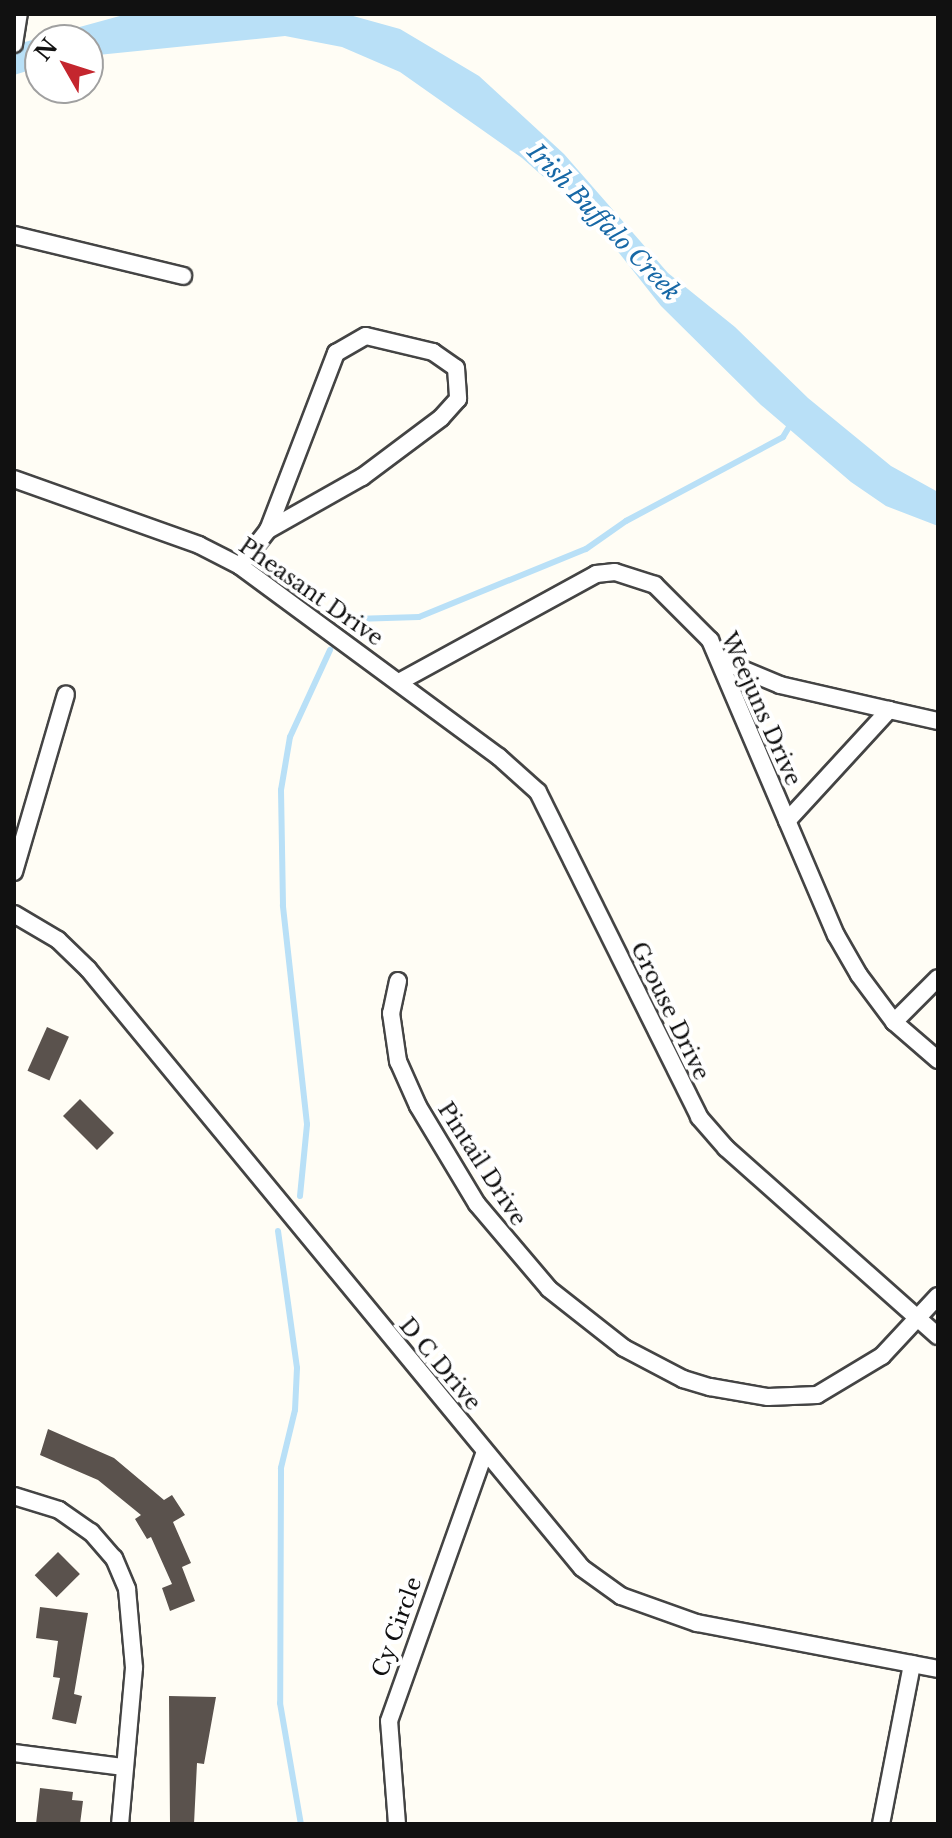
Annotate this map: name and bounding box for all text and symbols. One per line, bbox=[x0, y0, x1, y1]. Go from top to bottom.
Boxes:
north arrow bbox=[24, 24, 104, 104]
text: N bbox=[30, 33, 64, 66]
water label: Irish Buffalo Creek bbox=[522, 137, 686, 307]
street label: Pheasant Drive bbox=[234, 532, 388, 652]
street label: Weejuns Drive bbox=[715, 628, 807, 790]
street label: Grouse Drive bbox=[625, 938, 715, 1084]
street label: Pintail Drive bbox=[432, 1097, 532, 1231]
street label: D C Drive bbox=[394, 1312, 486, 1416]
street label: Cy Circle bbox=[367, 1573, 427, 1681]

